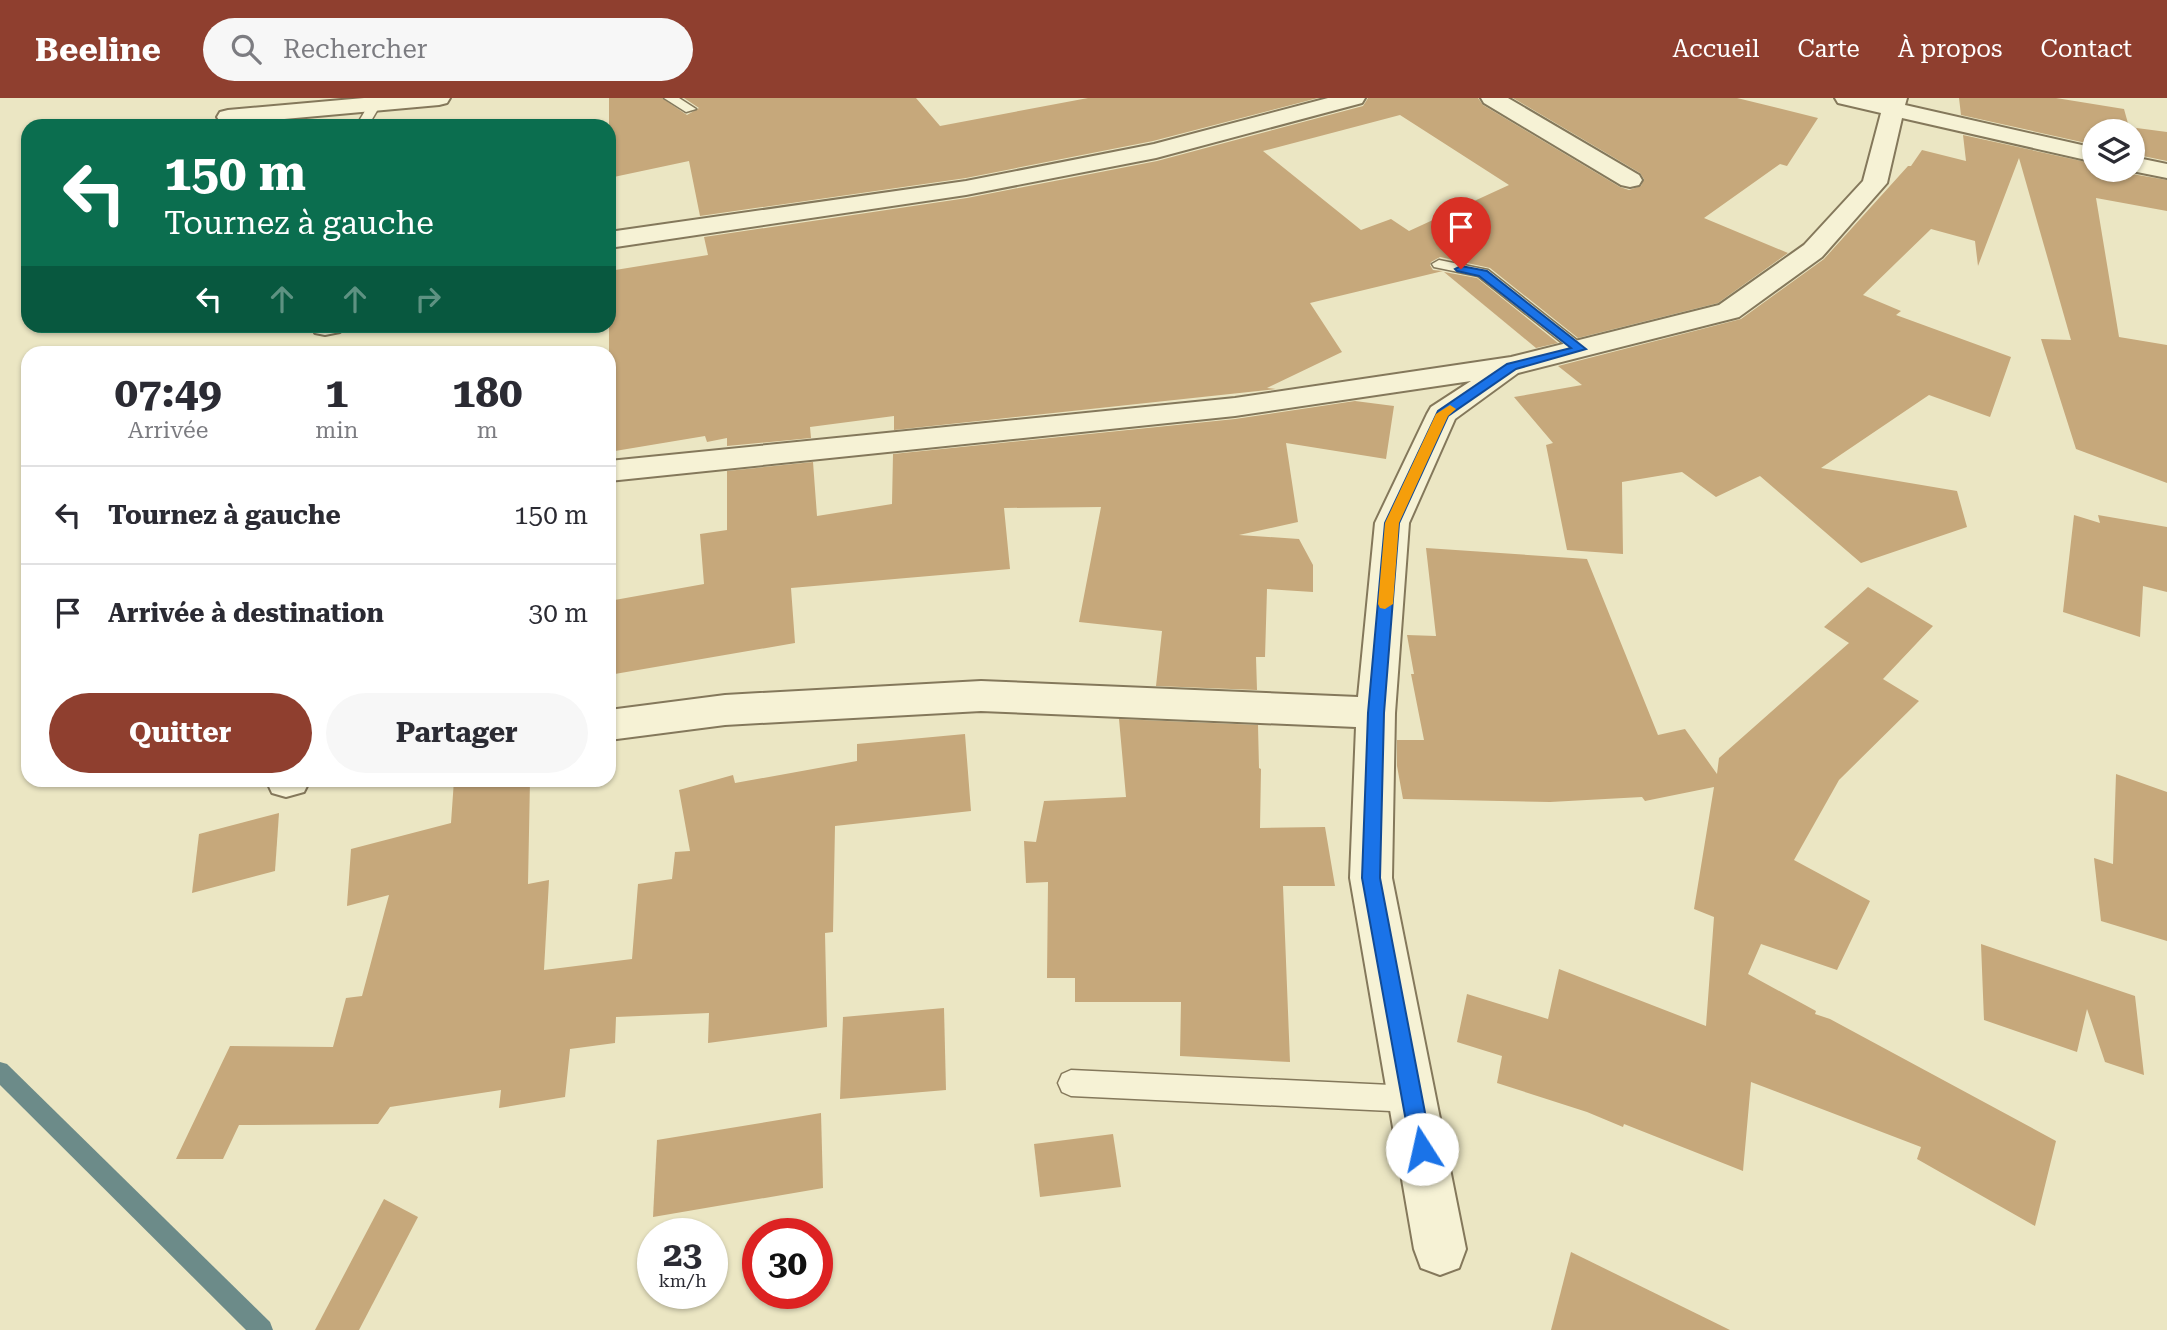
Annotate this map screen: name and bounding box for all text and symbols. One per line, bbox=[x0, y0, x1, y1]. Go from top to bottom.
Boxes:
search box bbox=[203, 18, 693, 81]
text: Beeline bbox=[35, 30, 161, 69]
icon: search bbox=[227, 30, 265, 68]
text: Rechercher bbox=[283, 34, 427, 64]
text: Accueil bbox=[1673, 35, 1759, 63]
text: Carte bbox=[1797, 35, 1860, 63]
text: À propos bbox=[1898, 35, 2002, 63]
text: Contact bbox=[2040, 35, 2132, 63]
map controls bbox=[2082, 119, 2145, 182]
button: layers bbox=[2082, 119, 2145, 182]
text: 150 m bbox=[164, 145, 306, 202]
icon: left bbox=[49, 147, 140, 238]
pin bbox=[1431, 197, 1491, 269]
text: Tournez à gauche bbox=[164, 204, 434, 242]
icon: arrive bbox=[1442, 208, 1480, 246]
icon: left bbox=[190, 280, 228, 318]
icon: ahead bbox=[263, 280, 301, 318]
icon: ahead bbox=[336, 280, 374, 318]
icon: right bbox=[409, 280, 447, 318]
text: 07:49 bbox=[115, 368, 222, 417]
text: 1 bbox=[325, 368, 349, 417]
text: 180 bbox=[452, 368, 522, 417]
text: Arrivée bbox=[128, 417, 208, 444]
text: min bbox=[315, 417, 358, 444]
text: m bbox=[477, 417, 498, 444]
icon: left bbox=[49, 496, 87, 534]
text: Tournez à gauche bbox=[108, 500, 341, 530]
text: 150 m bbox=[514, 500, 588, 530]
icon: arrive bbox=[49, 594, 87, 632]
text: Arrivée à destination bbox=[108, 598, 384, 628]
text: 30 m bbox=[529, 598, 588, 628]
button: Quitter bbox=[49, 693, 312, 773]
button: Partager bbox=[326, 693, 588, 773]
position arrow bbox=[1385, 1112, 1459, 1186]
speed limit sign: 30 bbox=[742, 1218, 833, 1309]
text: 23 bbox=[663, 1234, 702, 1275]
text: km/h bbox=[658, 1270, 707, 1291]

